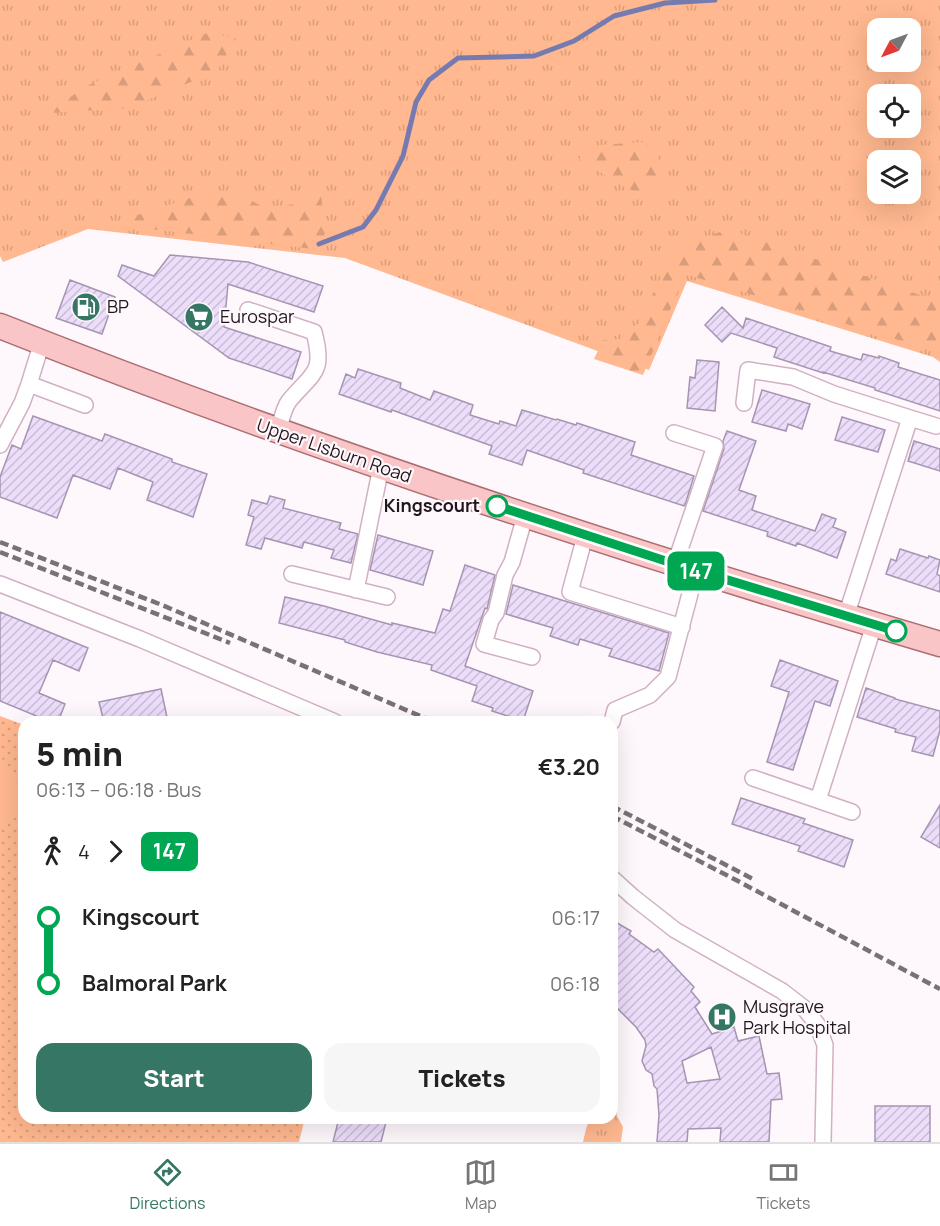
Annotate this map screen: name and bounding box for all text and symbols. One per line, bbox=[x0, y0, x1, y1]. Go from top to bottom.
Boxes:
north arrow bbox=[867, 18, 921, 72]
map controls bbox=[867, 18, 921, 204]
button: locate bbox=[867, 84, 921, 138]
button: layers bbox=[867, 150, 921, 204]
fuel station icon: BP bbox=[70, 291, 102, 323]
place label: BP bbox=[107, 294, 129, 318]
supermarket icon: Eurospar bbox=[183, 301, 215, 333]
place label: Eurospar bbox=[220, 304, 295, 328]
street label: Upper Lisburn Road bbox=[254, 412, 415, 488]
place label: Kingscourt bbox=[384, 493, 480, 517]
marker: Kingscourt bbox=[486, 495, 508, 517]
line badge: 147 bbox=[662, 552, 730, 590]
text: 147 bbox=[679, 557, 713, 585]
unlabelled marker bbox=[885, 620, 907, 642]
text: 5 min bbox=[36, 731, 123, 776]
text: €3.20 bbox=[538, 752, 600, 782]
text: 06:13 – 06:18 · Bus bbox=[36, 776, 201, 803]
icon: walk bbox=[36, 835, 69, 868]
icon: forward bbox=[99, 835, 132, 868]
text: 147 bbox=[153, 837, 186, 865]
text: 4 bbox=[78, 838, 90, 865]
text: Kingscourt bbox=[82, 902, 200, 932]
text: 06:17 bbox=[552, 904, 600, 931]
text: Balmoral Park bbox=[82, 968, 227, 998]
text: 06:18 bbox=[550, 970, 600, 997]
place label: Musgrave Park Hospital bbox=[743, 994, 851, 1039]
hospital icon: Musgrave Park Hospital bbox=[706, 1001, 738, 1033]
button: Start bbox=[36, 1043, 312, 1112]
button: Tickets bbox=[324, 1043, 600, 1112]
tab: Directions bbox=[130, 1156, 205, 1214]
tab: Map bbox=[464, 1156, 497, 1214]
tab: Tickets bbox=[756, 1156, 810, 1214]

